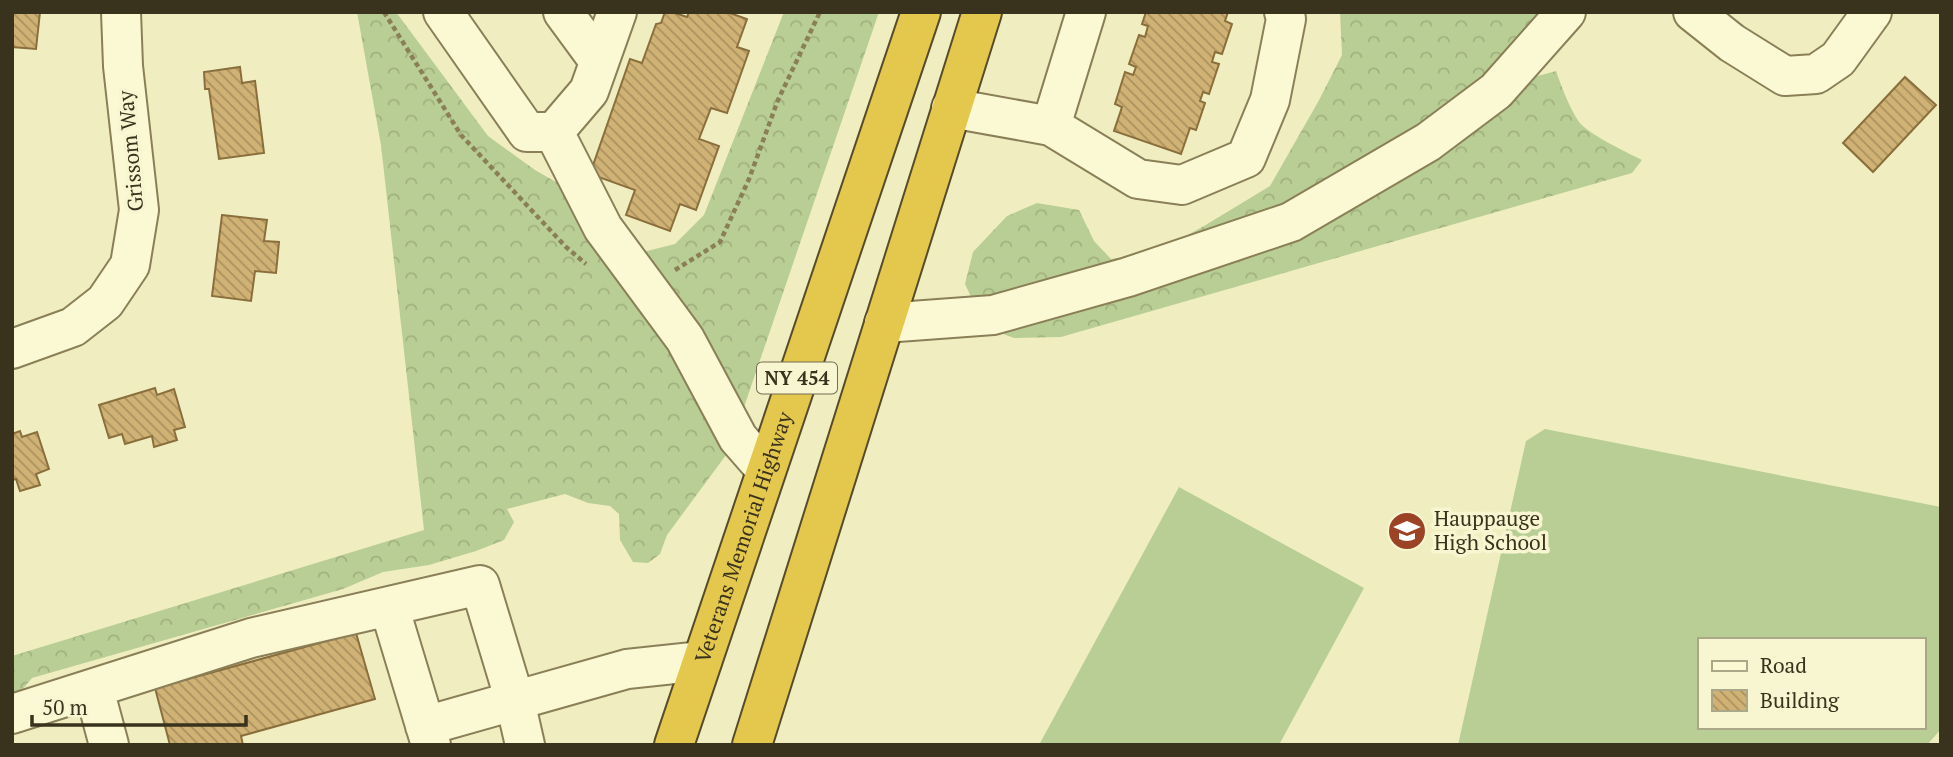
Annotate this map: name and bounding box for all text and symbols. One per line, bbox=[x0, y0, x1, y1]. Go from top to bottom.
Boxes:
street label: Grissom Way bbox=[111, 89, 149, 213]
road number: NY 454 bbox=[757, 362, 837, 394]
street label: Veterans Memorial Highway bbox=[688, 408, 798, 666]
place label: Hauppauge High School bbox=[1434, 504, 1547, 556]
school or university icon: Hauppauge High School bbox=[1386, 510, 1428, 552]
legend bbox=[1698, 638, 1925, 729]
text: Road bbox=[1760, 651, 1807, 679]
scale bar bbox=[32, 684, 245, 728]
text: Building bbox=[1760, 686, 1840, 714]
text: 50 m bbox=[42, 693, 88, 721]

